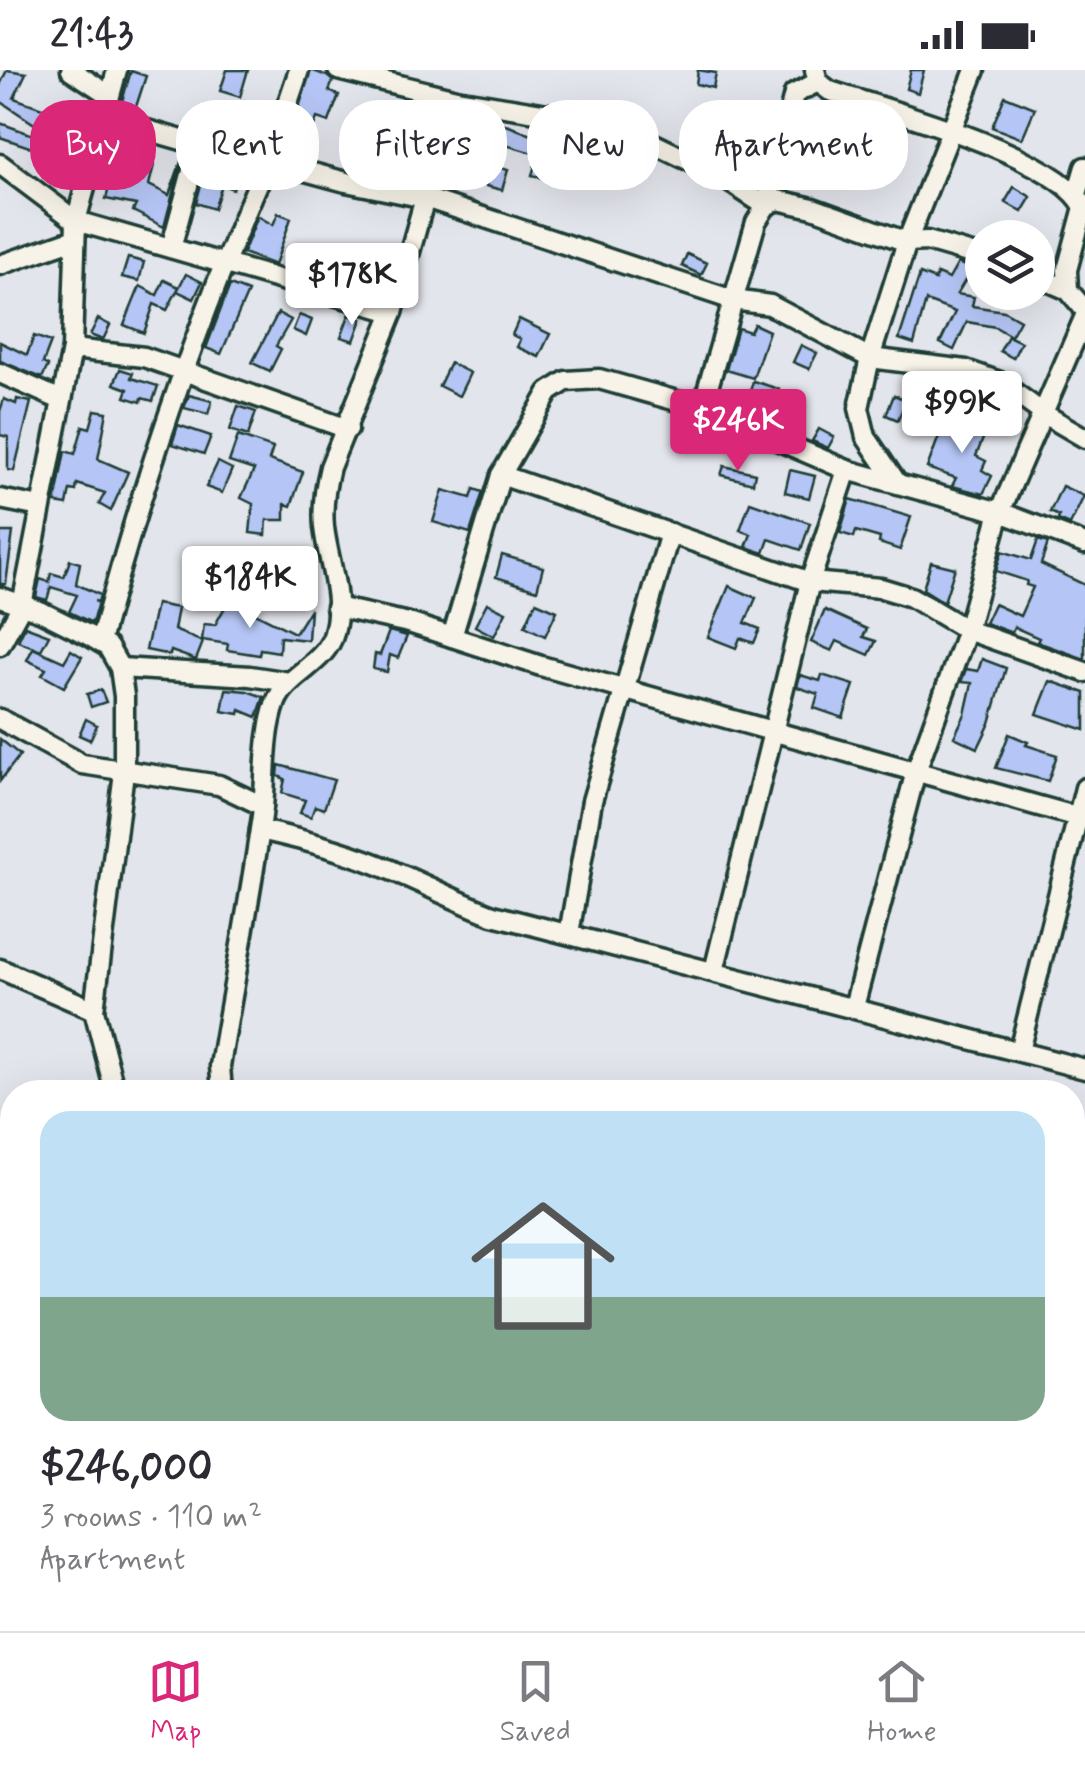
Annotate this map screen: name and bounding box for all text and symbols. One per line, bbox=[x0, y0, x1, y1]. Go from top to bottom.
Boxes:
text: 21:43 bbox=[50, 11, 133, 60]
chip: Buy bbox=[30, 100, 156, 190]
chip: Rent bbox=[176, 100, 319, 190]
chip: Filters bbox=[339, 100, 507, 190]
chip: New bbox=[527, 100, 659, 190]
chip: Apartment bbox=[679, 100, 908, 190]
map controls bbox=[965, 220, 1055, 310]
button: layers bbox=[965, 220, 1055, 310]
pin: $178K bbox=[282, 243, 422, 328]
text: $178K bbox=[307, 254, 397, 296]
pin: $99K bbox=[903, 371, 1021, 456]
text: $99K bbox=[924, 382, 1000, 424]
pin: $246K bbox=[668, 389, 808, 474]
text: $246K bbox=[692, 400, 784, 442]
pin: $184K bbox=[180, 546, 320, 631]
text: $184K bbox=[204, 557, 296, 599]
icon: home bbox=[453, 1176, 633, 1356]
text: $246,000 bbox=[40, 1441, 212, 1496]
text: 3 rooms · 110 m² bbox=[40, 1496, 262, 1538]
text: Apartment bbox=[40, 1538, 185, 1580]
tab: Map bbox=[148, 1654, 203, 1751]
tab: Saved bbox=[500, 1654, 571, 1751]
tab: Home bbox=[867, 1654, 937, 1751]

